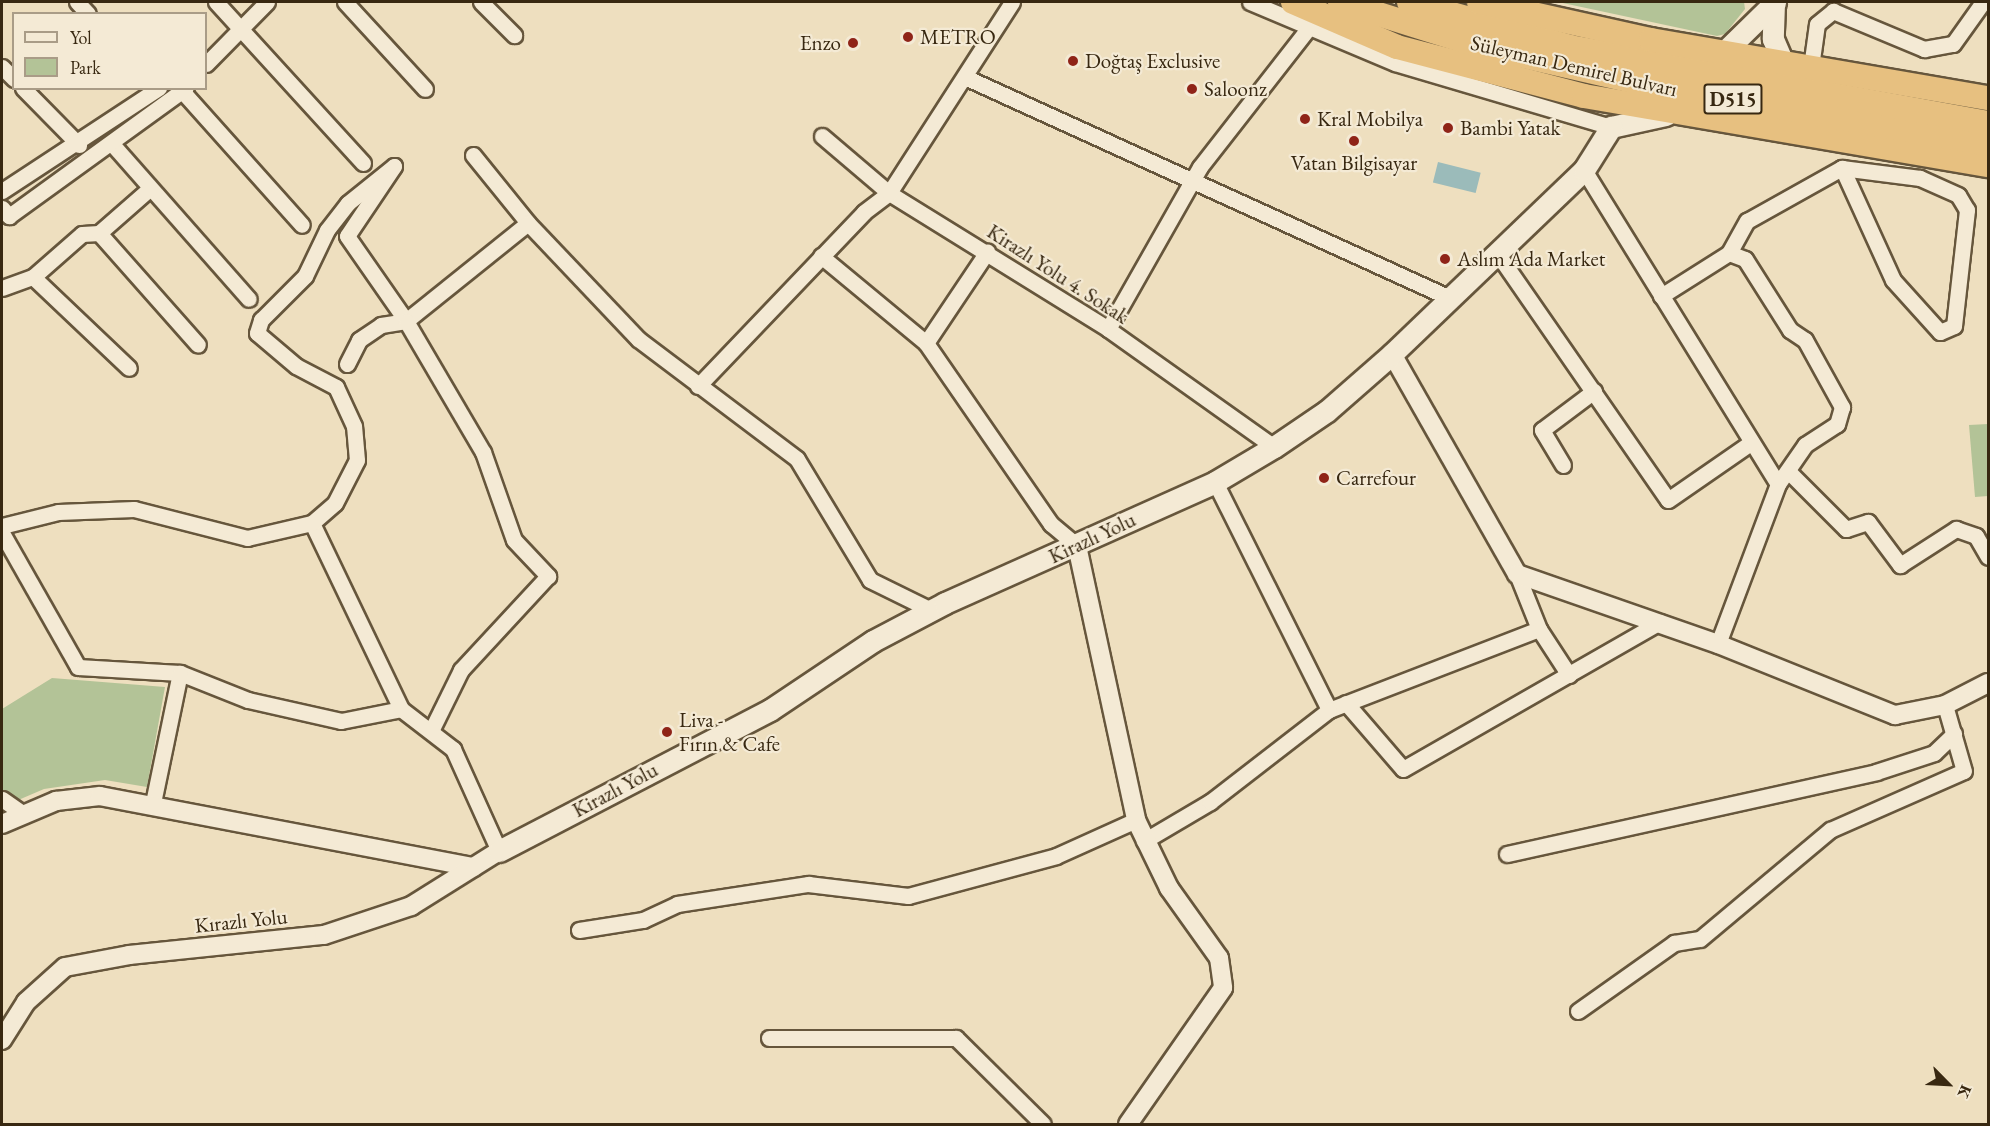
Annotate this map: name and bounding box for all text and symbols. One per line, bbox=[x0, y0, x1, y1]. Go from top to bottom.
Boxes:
legend bbox=[12, 12, 207, 90]
place label: METRO bbox=[920, 24, 996, 50]
text: Yol bbox=[70, 26, 92, 49]
place label: Enzo bbox=[800, 30, 841, 56]
marker: METRO bbox=[901, 30, 915, 44]
street label: Süleyman Demirel Bulvarı bbox=[1468, 30, 1680, 102]
marker: Enzo bbox=[846, 36, 860, 50]
place label: Doğtaş Exclusive bbox=[1085, 48, 1220, 74]
marker: Doğtaş Exclusive bbox=[1066, 54, 1080, 68]
text: Park bbox=[70, 56, 101, 79]
place label: Saloonz bbox=[1204, 76, 1267, 102]
marker: Saloonz bbox=[1185, 82, 1199, 96]
road number: D515 bbox=[1703, 82, 1763, 116]
place label: Kral Mobilya bbox=[1317, 106, 1423, 132]
marker: Kral Mobilya bbox=[1298, 112, 1312, 126]
place label: Bambi Yatak bbox=[1460, 115, 1560, 141]
marker: Bambi Yatak bbox=[1441, 121, 1455, 135]
marker: Vatan Bilgisayar bbox=[1347, 134, 1361, 148]
place label: Vatan Bilgisayar bbox=[1291, 150, 1417, 176]
street label: Kirazlı Yolu 4. Sokak bbox=[982, 219, 1134, 329]
place label: Aslım Ada Market bbox=[1457, 246, 1605, 272]
marker: Aslım Ada Market bbox=[1438, 252, 1452, 266]
place label: Carrefour bbox=[1336, 465, 1416, 491]
marker: Carrefour bbox=[1317, 471, 1331, 485]
street label: Kirazlı Yolu bbox=[1045, 507, 1139, 569]
place label: Liva - Fırın & Cafe bbox=[679, 707, 780, 757]
marker: Liva - Fırın & Cafe bbox=[660, 725, 674, 739]
street label: Kirazlı Yolu bbox=[568, 757, 662, 823]
street label: Kırazlı Yolu bbox=[193, 904, 289, 938]
north arrow bbox=[1918, 1054, 1978, 1114]
text: K bbox=[1953, 1082, 1977, 1101]

